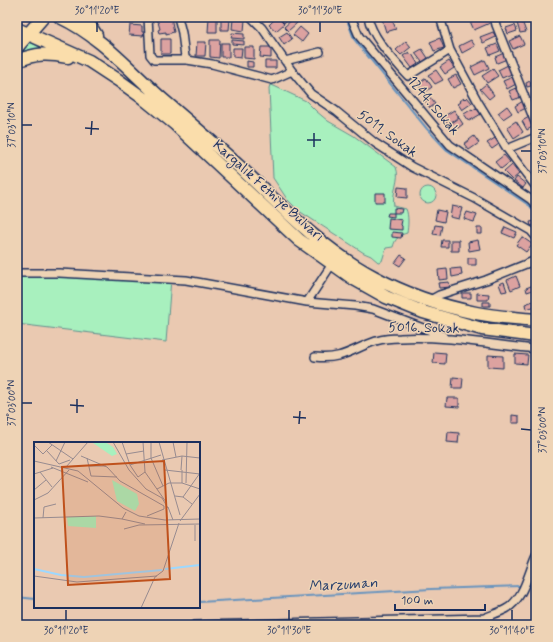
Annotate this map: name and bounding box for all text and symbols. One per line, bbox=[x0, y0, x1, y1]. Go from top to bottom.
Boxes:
text: 30°11'20"E bbox=[75, 4, 119, 18]
text: 30°11'30"E bbox=[298, 4, 342, 18]
street label: 1244. Sokak bbox=[403, 72, 463, 139]
text: 37°03'10"N bbox=[5, 102, 19, 148]
street label: 5011. Sokak bbox=[354, 106, 421, 162]
text: 37°03'10"N bbox=[536, 128, 550, 174]
street label: Kargalık Fethiye Bulvarı bbox=[208, 136, 328, 246]
street label: 5016. Sokak bbox=[388, 318, 460, 338]
text: 37°03'00"N bbox=[5, 379, 19, 426]
text: 37°03'00"N bbox=[536, 406, 550, 453]
inset map bbox=[34, 442, 200, 608]
water label: Marzuman bbox=[308, 573, 378, 597]
scale bar bbox=[395, 586, 485, 612]
text: 100 m bbox=[401, 593, 433, 609]
text: 30°11'20"E bbox=[44, 624, 88, 638]
text: 30°11'30"E bbox=[267, 624, 311, 638]
text: 30°11'40"E bbox=[489, 624, 535, 638]

